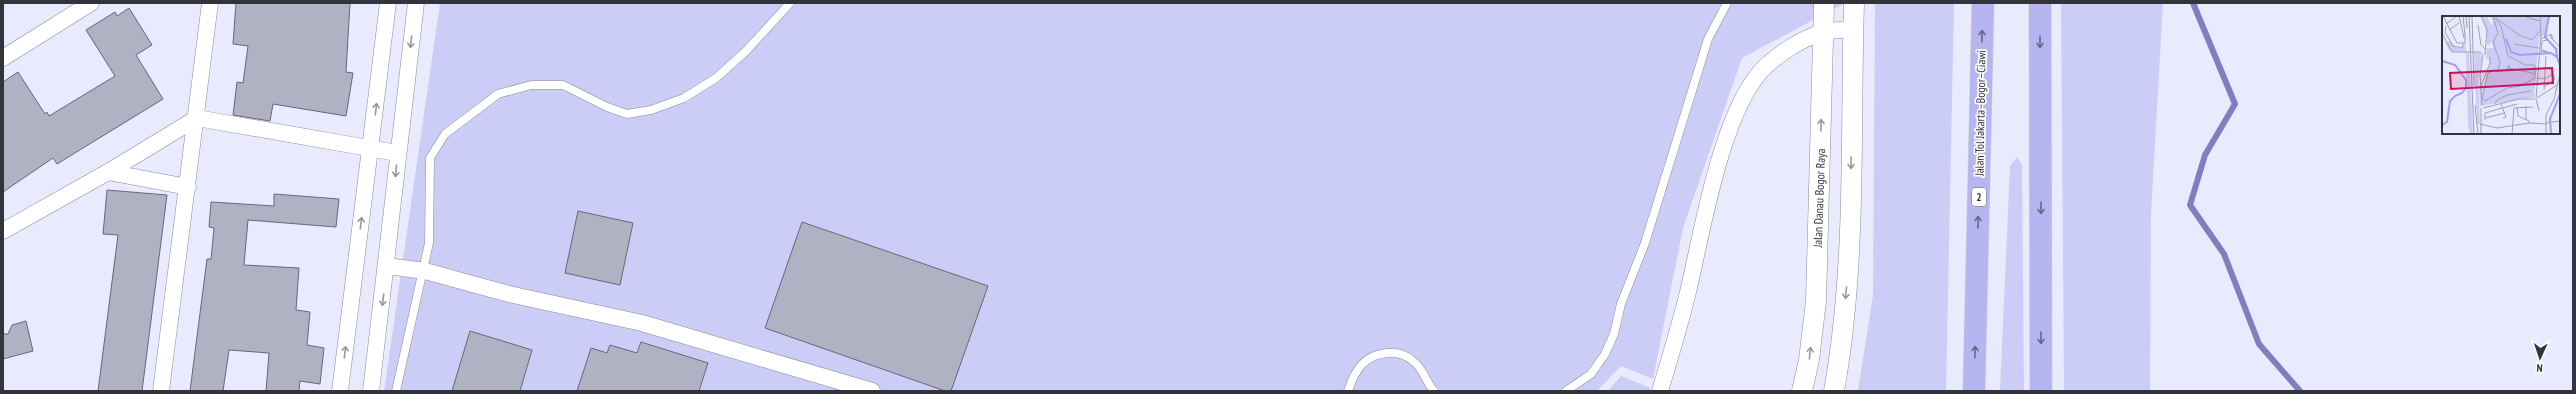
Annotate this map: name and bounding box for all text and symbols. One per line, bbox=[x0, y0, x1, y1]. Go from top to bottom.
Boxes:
inset map bbox=[2442, 16, 2560, 134]
one-way arrow bbox=[1978, 30, 1986, 43]
one-way arrow bbox=[407, 35, 415, 48]
one-way arrow bbox=[2036, 35, 2044, 48]
street label: Jalan Tol Jakarta–Bogor–Ciawi bbox=[1971, 50, 1989, 177]
one-way arrow bbox=[372, 103, 379, 116]
one-way arrow bbox=[1817, 119, 1825, 132]
street label: Jalan Danau Bogor Raya bbox=[1810, 148, 1828, 249]
one-way arrow bbox=[1847, 156, 1855, 169]
one-way arrow bbox=[392, 164, 399, 177]
road number: 2 bbox=[1972, 188, 1986, 206]
one-way arrow bbox=[2037, 201, 2045, 214]
one-way arrow bbox=[1974, 216, 1982, 229]
one-way arrow bbox=[357, 217, 365, 230]
one-way arrow bbox=[1842, 286, 1850, 299]
one-way arrow bbox=[379, 293, 387, 306]
one-way arrow bbox=[2037, 331, 2045, 344]
north arrow bbox=[2520, 338, 2560, 378]
one-way arrow bbox=[341, 346, 349, 359]
one-way arrow bbox=[1971, 346, 1979, 359]
one-way arrow bbox=[1806, 347, 1814, 360]
text: N bbox=[2536, 361, 2543, 375]

